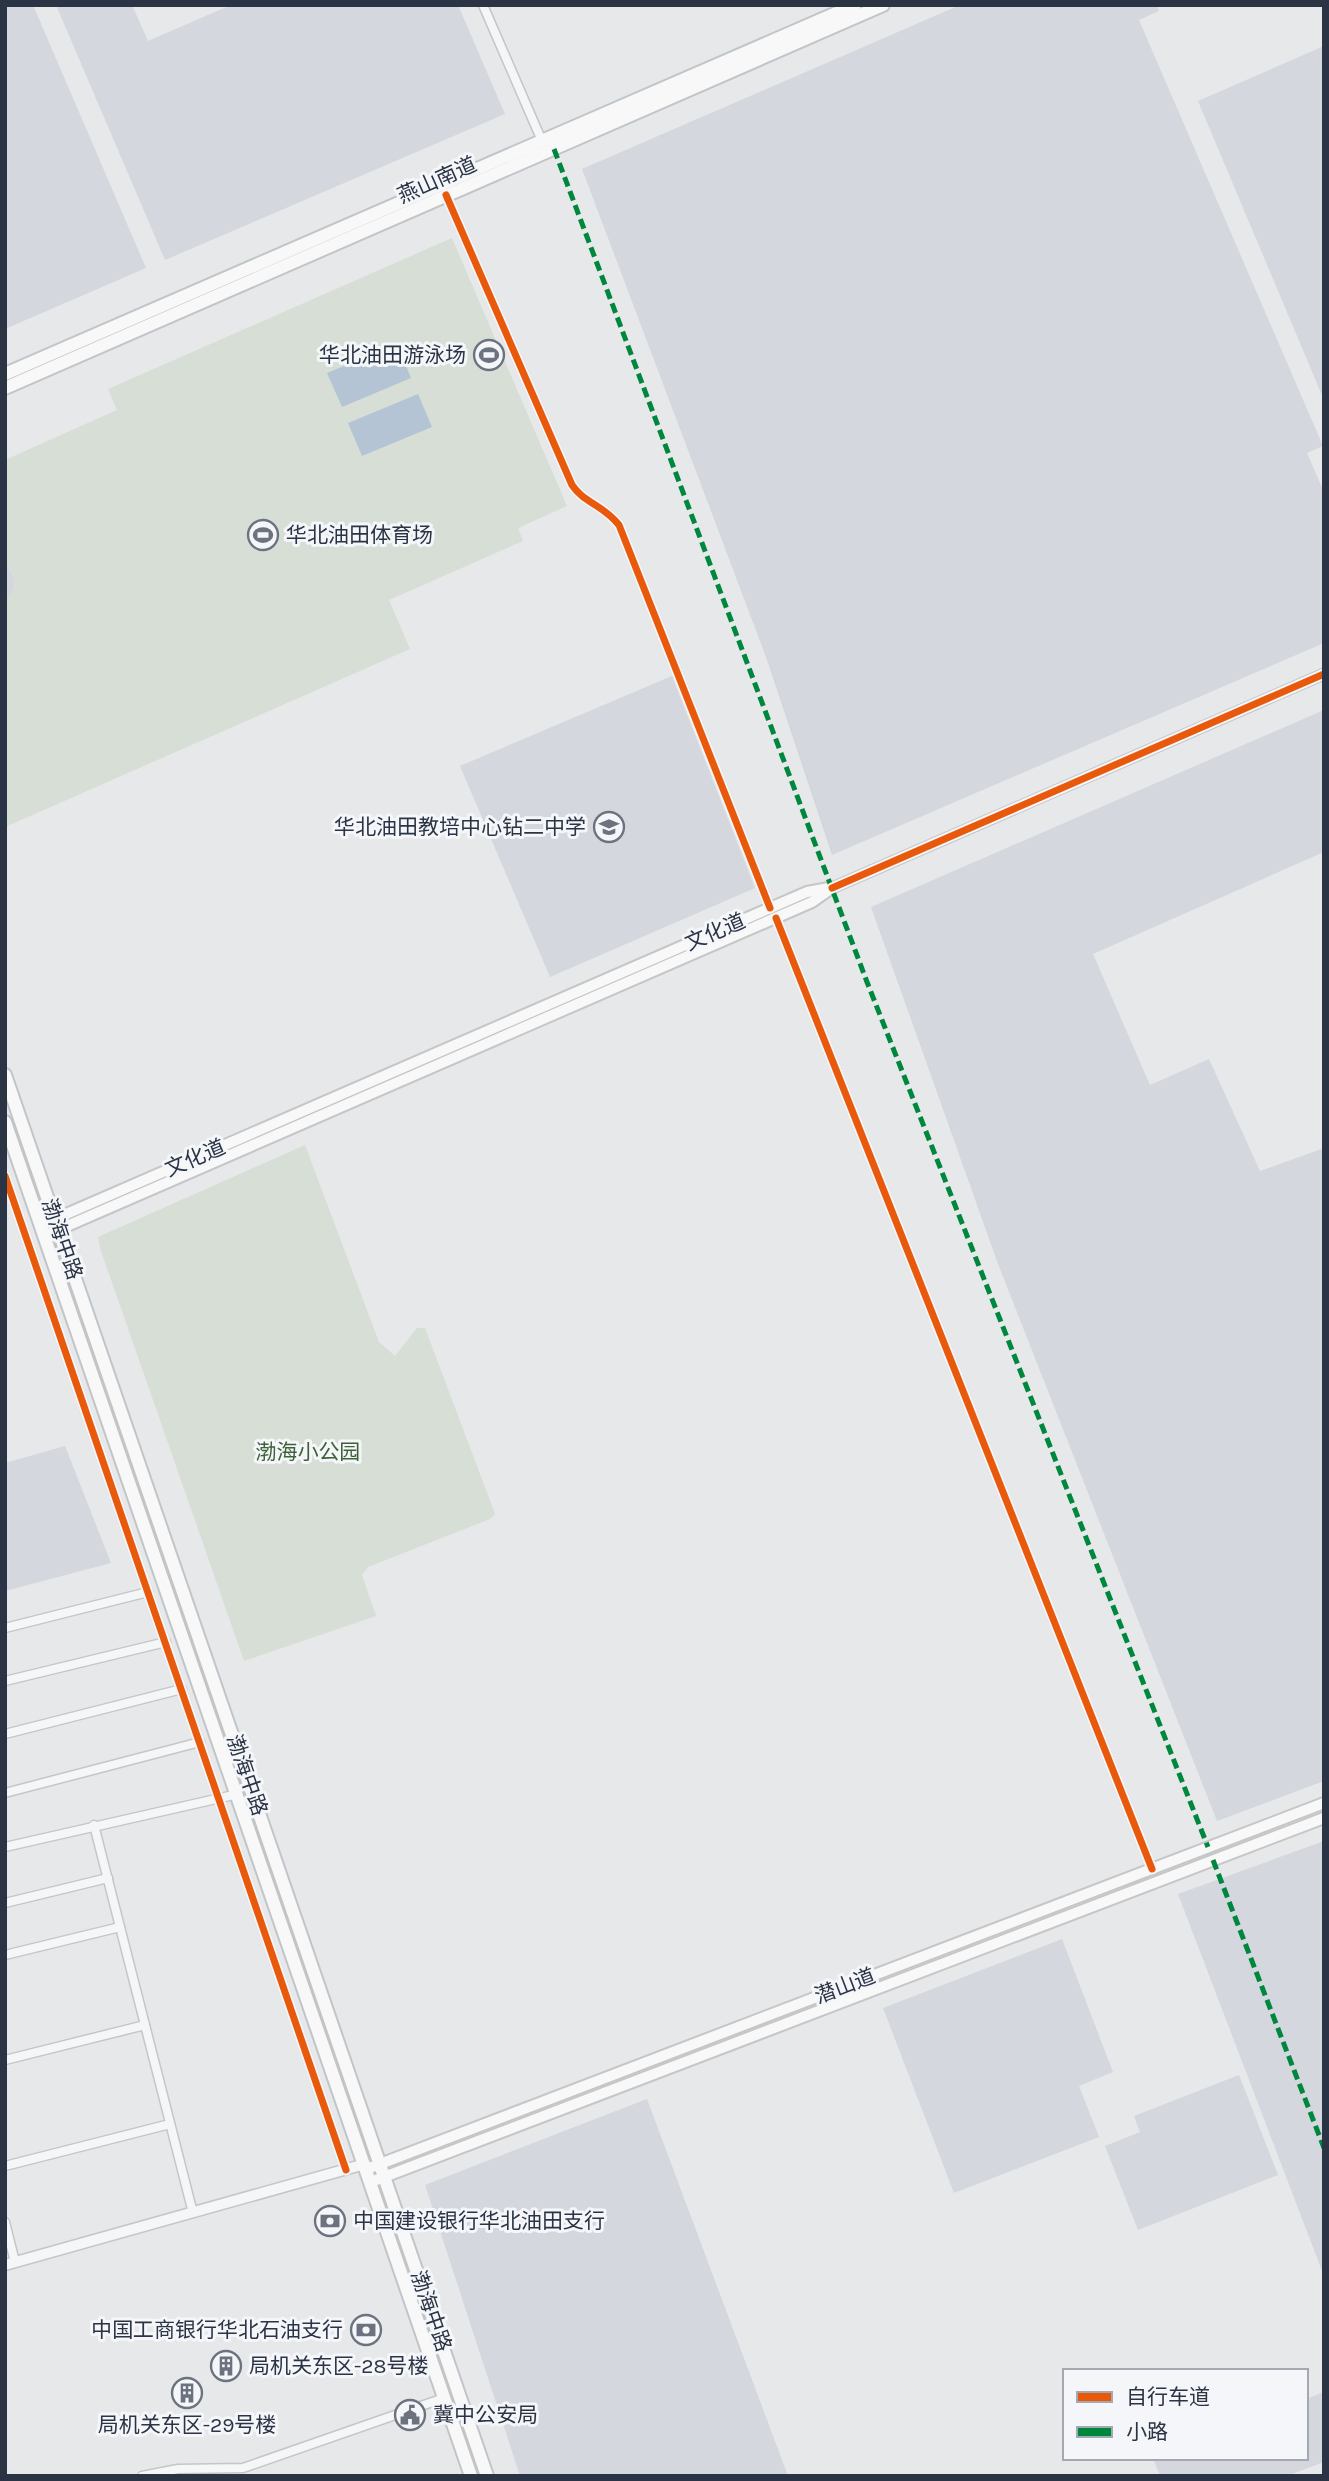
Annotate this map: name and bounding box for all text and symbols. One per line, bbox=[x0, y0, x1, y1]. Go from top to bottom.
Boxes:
street label: 燕山南道 bbox=[394, 152, 480, 208]
sports icon: 华北油田游泳场 bbox=[472, 338, 506, 372]
place label: 华北油田游泳场 bbox=[319, 343, 466, 367]
sports icon: 华北油田体育场 bbox=[246, 518, 280, 552]
place label: 华北油田体育场 bbox=[286, 523, 433, 547]
school or university icon: 华北油田教培中心钻二中学 bbox=[592, 810, 626, 844]
place label: 华北油田教培中心钻二中学 bbox=[334, 815, 586, 839]
street label: 文化道 bbox=[681, 909, 749, 955]
street label: 文化道 bbox=[161, 1135, 229, 1181]
street label: 渤海中路 bbox=[37, 1195, 87, 1283]
park label: 渤海小公园 bbox=[256, 1440, 361, 1464]
street label: 渤海中路 bbox=[222, 1731, 272, 1819]
street label: 潜山道 bbox=[811, 1964, 879, 2008]
bank icon: 中国建设银行华北油田支行 bbox=[313, 2204, 347, 2238]
place label: 中国建设银行华北油田支行 bbox=[353, 2209, 605, 2233]
street label: 渤海中路 bbox=[406, 2267, 456, 2355]
bank icon: 中国工商银行华北石油支行 bbox=[349, 2313, 383, 2347]
place label: 中国工商银行华北石油支行 bbox=[91, 2318, 343, 2342]
building icon: 局机关东区-28号楼 bbox=[209, 2349, 243, 2383]
place label: 局机关东区-28号楼 bbox=[249, 2354, 428, 2378]
legend bbox=[1063, 2369, 1308, 2460]
building icon: 局机关东区-29号楼 bbox=[170, 2376, 204, 2410]
text: 自行车道 bbox=[1126, 2385, 1210, 2409]
public building icon: 冀中公安局 bbox=[393, 2398, 427, 2432]
place label: 冀中公安局 bbox=[433, 2403, 538, 2427]
place label: 局机关东区-29号楼 bbox=[98, 2413, 276, 2437]
text: 小路 bbox=[1126, 2420, 1168, 2444]

